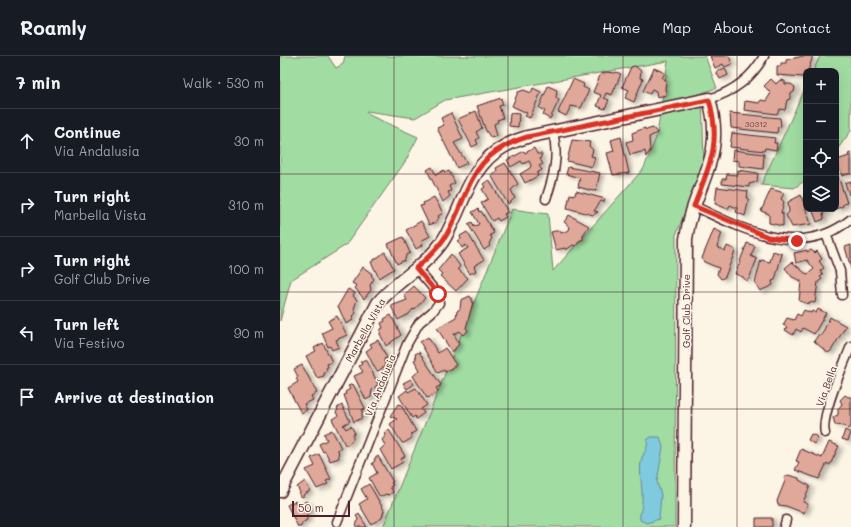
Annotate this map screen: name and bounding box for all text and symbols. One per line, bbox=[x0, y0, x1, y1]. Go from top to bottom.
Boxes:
text: Roamly bbox=[20, 15, 87, 40]
text: Home bbox=[602, 18, 640, 37]
text: Map bbox=[662, 18, 691, 37]
text: About bbox=[713, 18, 754, 37]
text: Contact bbox=[776, 18, 831, 37]
map controls bbox=[803, 68, 839, 212]
button: + bbox=[803, 68, 839, 104]
text: 7 min bbox=[16, 71, 61, 93]
text: Walk · 530 m bbox=[183, 74, 264, 91]
button: − bbox=[803, 104, 839, 140]
house number: 30312 bbox=[745, 119, 767, 129]
text: Continue bbox=[54, 122, 121, 142]
icon: ahead bbox=[16, 130, 38, 152]
text: 30 m bbox=[234, 132, 264, 149]
button: locate bbox=[803, 140, 839, 176]
text: Via Andalusia bbox=[54, 142, 140, 159]
button: layers bbox=[803, 176, 839, 212]
text: Turn right bbox=[54, 186, 131, 206]
icon: right bbox=[16, 194, 38, 216]
text: 310 m bbox=[228, 196, 264, 213]
text: Marbella Vista bbox=[54, 206, 147, 223]
route end bbox=[788, 232, 806, 250]
text: Turn right bbox=[54, 250, 131, 270]
icon: right bbox=[16, 258, 38, 280]
text: 100 m bbox=[228, 260, 264, 277]
text: Golf Club Drive bbox=[54, 270, 150, 287]
street label: Golf Club Drive bbox=[679, 274, 693, 348]
route start bbox=[429, 285, 447, 303]
street label: Marbella Vista bbox=[342, 295, 388, 365]
text: Turn left bbox=[54, 314, 119, 334]
icon: left bbox=[16, 322, 38, 344]
text: 90 m bbox=[234, 324, 264, 341]
text: Via Festivo bbox=[54, 334, 125, 351]
street label: Via Andalusia bbox=[361, 352, 399, 418]
street label: Via Bella bbox=[812, 364, 840, 408]
icon: arrive bbox=[16, 386, 38, 408]
text: Arrive at destination bbox=[54, 387, 214, 407]
scale bar bbox=[292, 499, 350, 518]
text: 50 m bbox=[298, 500, 324, 515]

